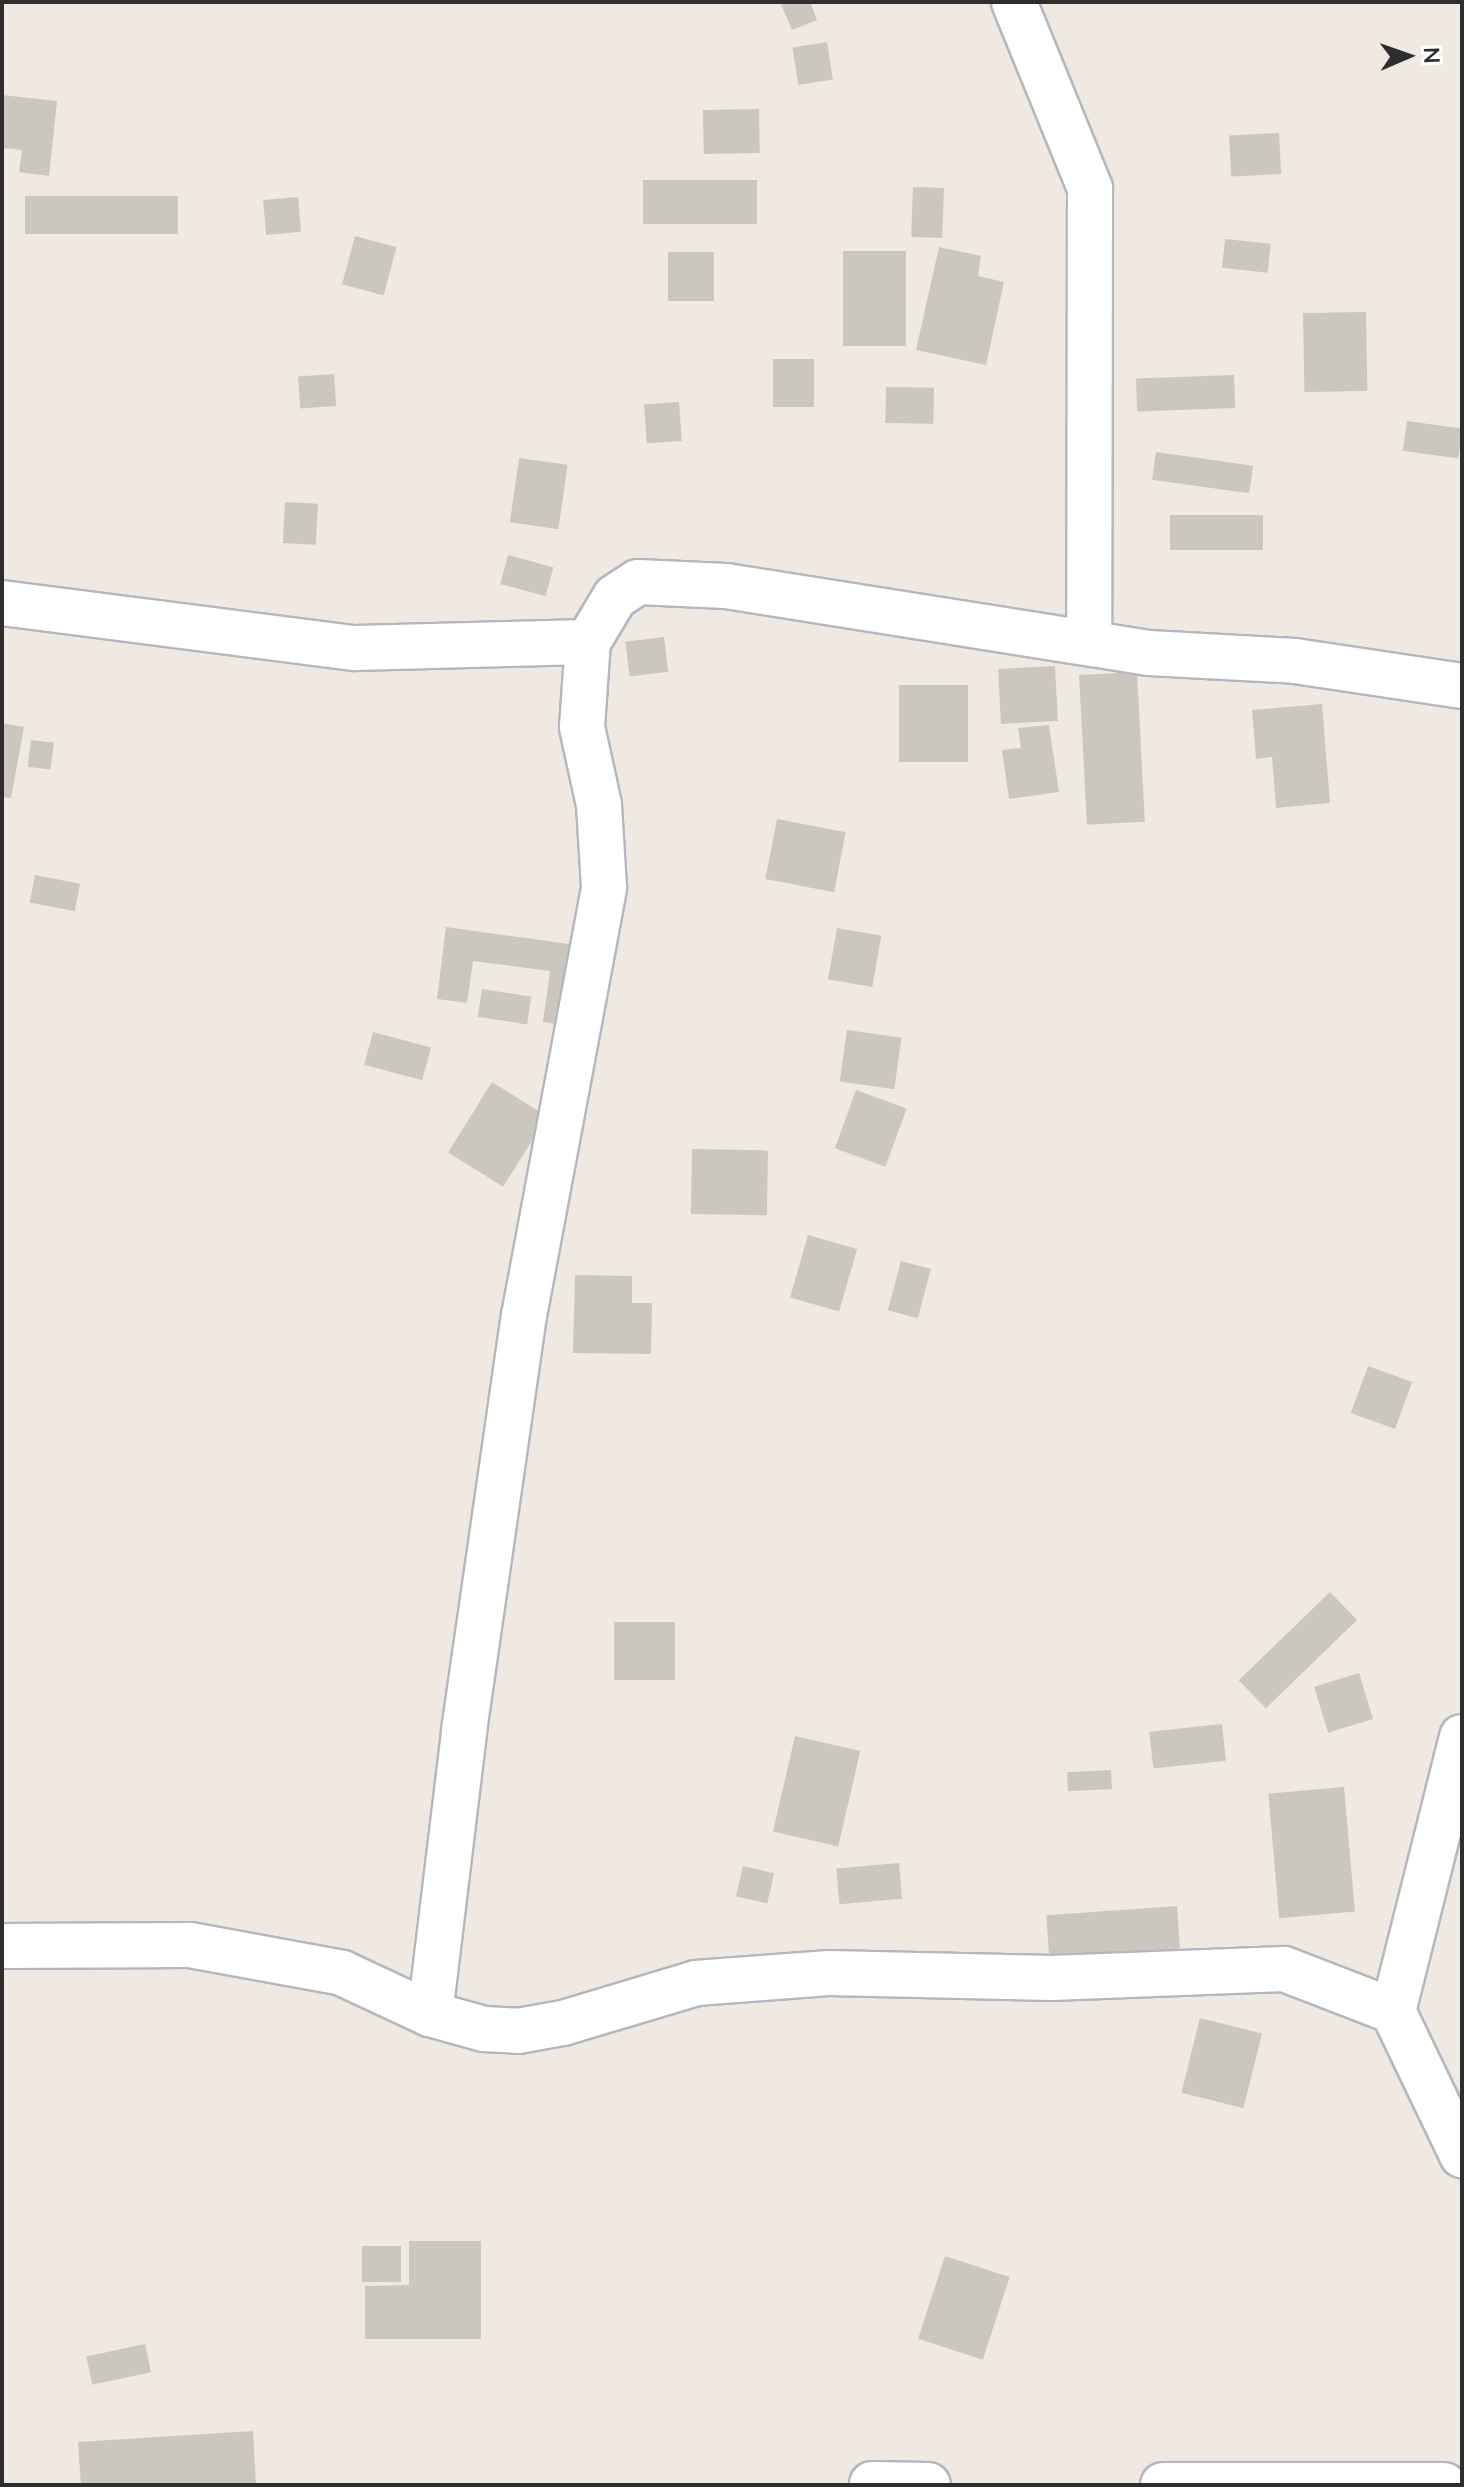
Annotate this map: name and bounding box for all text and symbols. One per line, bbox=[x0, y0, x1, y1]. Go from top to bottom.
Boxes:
north arrow bbox=[1368, 16, 1448, 96]
text: N bbox=[1418, 46, 1446, 64]

